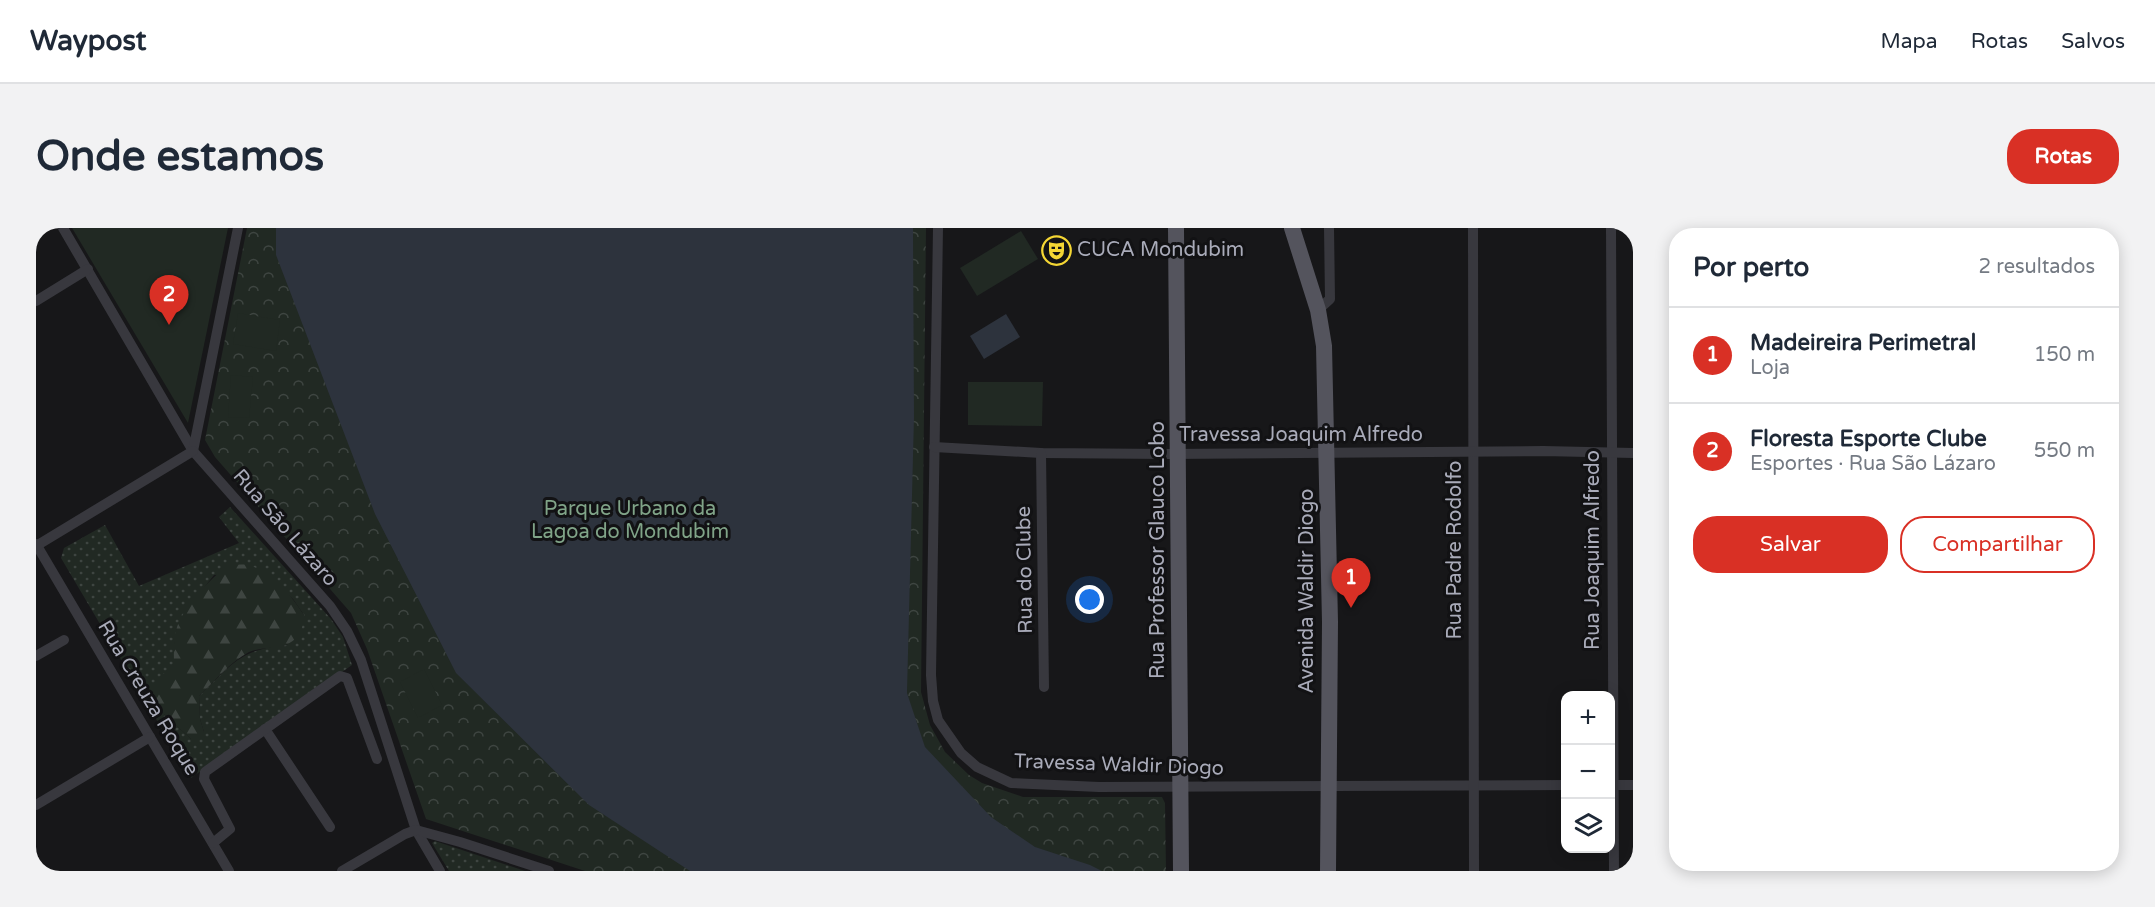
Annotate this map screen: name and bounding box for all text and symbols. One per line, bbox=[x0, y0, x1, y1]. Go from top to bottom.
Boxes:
text: Waypost bbox=[30, 24, 146, 58]
text: Mapa bbox=[1880, 29, 1938, 54]
text: Rotas bbox=[1971, 29, 2028, 54]
text: Salvos bbox=[2061, 29, 2125, 54]
button: Rotas bbox=[2007, 129, 2119, 184]
text: Onde estamos bbox=[36, 131, 324, 182]
theatre icon: CUCA Mondubim bbox=[1040, 234, 1072, 266]
place label: CUCA Mondubim bbox=[1077, 238, 1244, 262]
text: Por perto bbox=[1693, 252, 1809, 283]
text: 2 resultados bbox=[1979, 255, 2095, 279]
pin: 2 bbox=[150, 276, 188, 325]
text: Madeireira Perimetral bbox=[1750, 330, 1976, 356]
text: 1 bbox=[1706, 343, 1719, 367]
text: 150 m bbox=[2034, 343, 2095, 367]
text: Loja bbox=[1750, 356, 1790, 380]
street label: Rua Professor Glauco Lobo bbox=[1146, 421, 1170, 679]
street label: Travessa Joaquim Alfredo bbox=[1179, 423, 1423, 447]
text: Floresta Esporte Clube bbox=[1750, 426, 1987, 452]
text: 2 bbox=[1706, 439, 1719, 463]
text: 550 m bbox=[2034, 439, 2095, 463]
street label: Rua Joaquim Alfredo bbox=[1581, 450, 1605, 650]
text: Esportes · Rua São Lázaro bbox=[1750, 452, 1996, 476]
street label: Rua Padre Rodolfo bbox=[1443, 461, 1467, 639]
street label: Rua São Lázaro bbox=[228, 465, 342, 591]
street label: Avenida Waldir Diogo bbox=[1295, 488, 1319, 694]
park label: Parque Urbano da Lagoa do Mondubim bbox=[531, 497, 729, 544]
street label: Rua do Clube bbox=[1012, 506, 1038, 634]
button: Salvar bbox=[1693, 516, 1888, 573]
button: Compartilhar bbox=[1900, 516, 2095, 573]
pin: 1 bbox=[1332, 558, 1370, 608]
your location bbox=[1075, 585, 1104, 614]
street label: Rua Creuza Roque bbox=[92, 616, 204, 780]
map controls bbox=[1561, 691, 1615, 853]
button: + bbox=[1561, 691, 1615, 745]
button: − bbox=[1561, 745, 1615, 799]
street label: Travessa Waldir Diogo bbox=[1014, 749, 1224, 781]
button: layers bbox=[1561, 799, 1615, 853]

